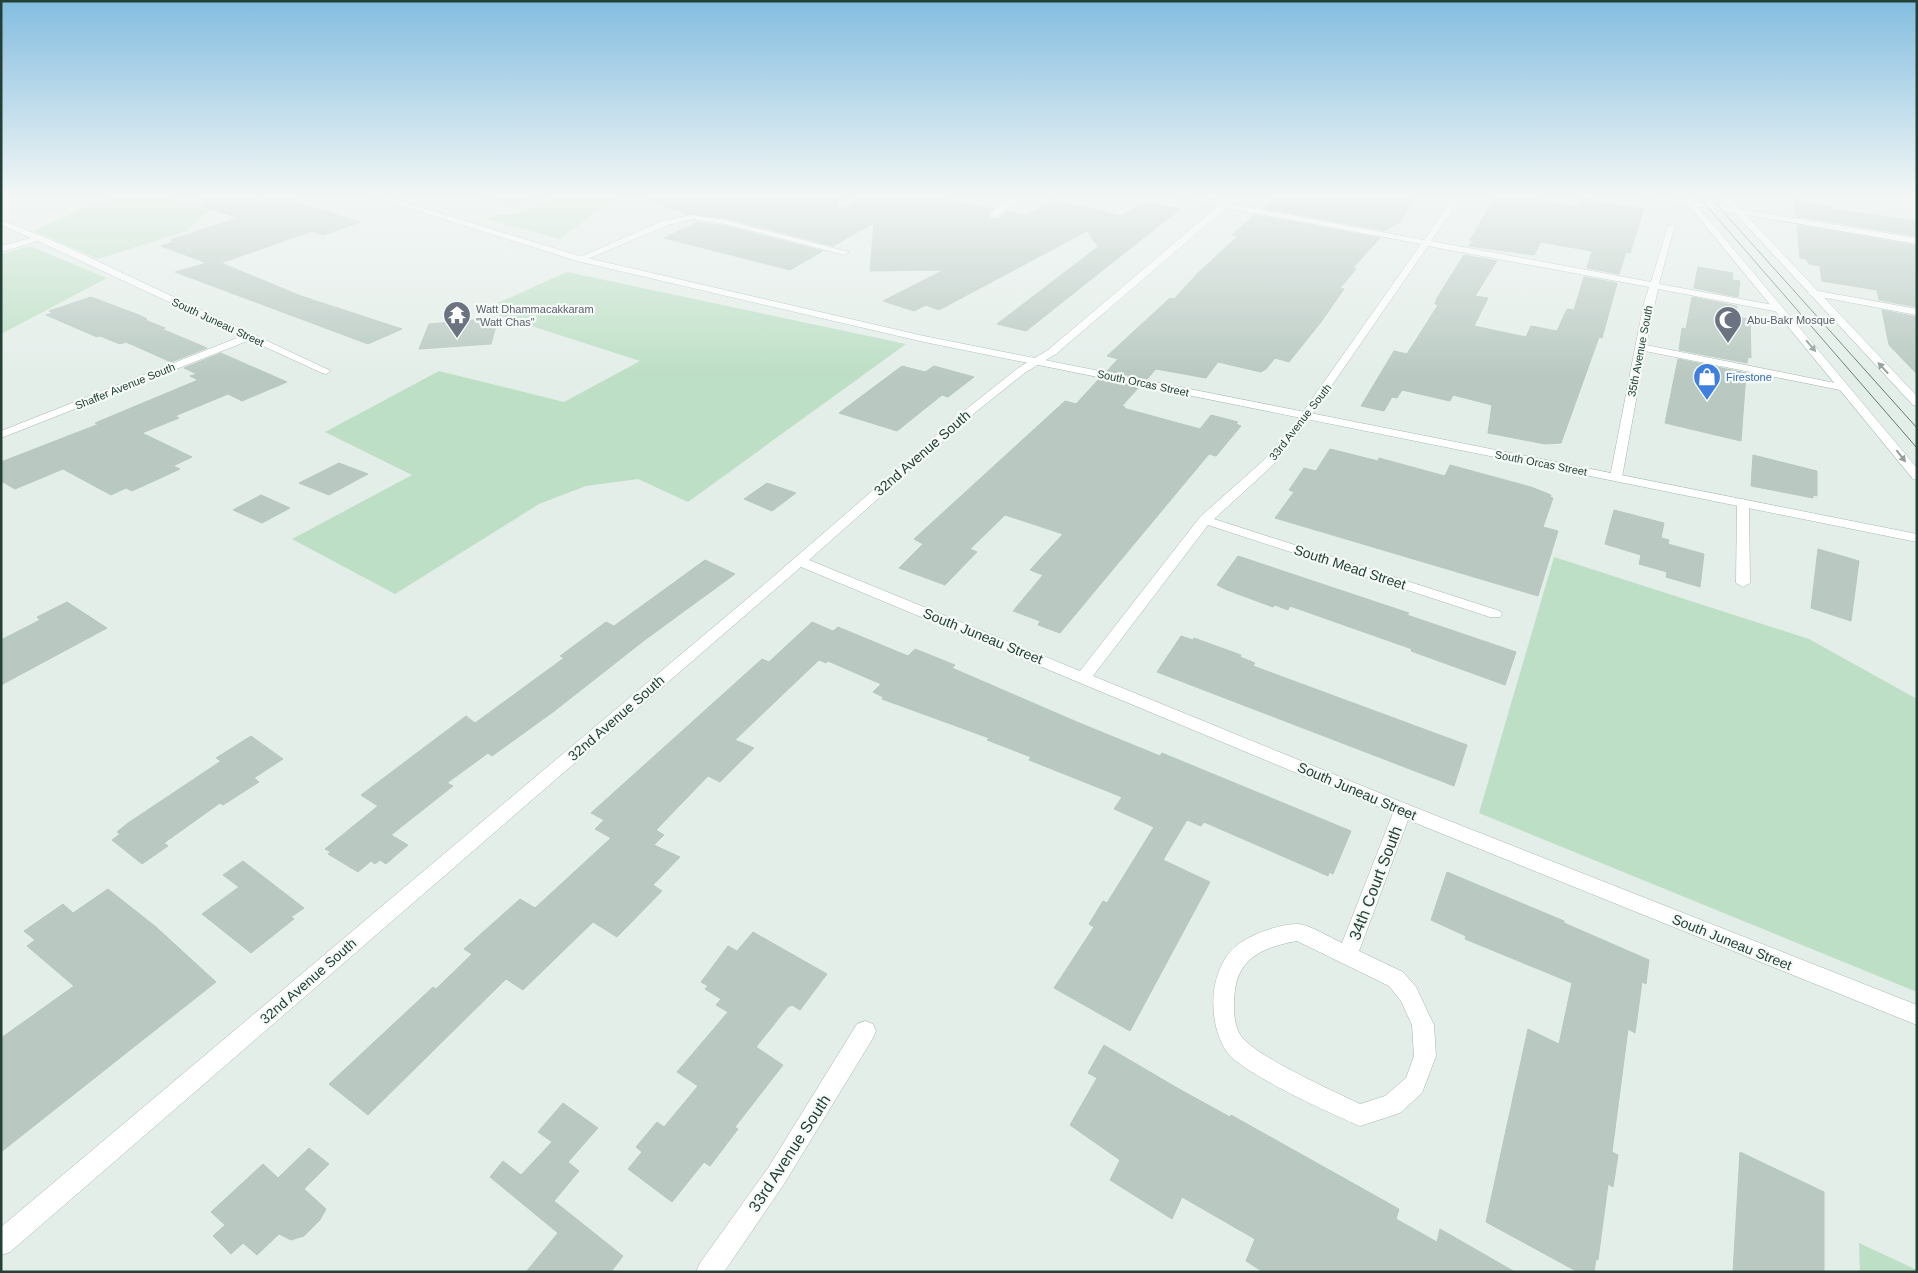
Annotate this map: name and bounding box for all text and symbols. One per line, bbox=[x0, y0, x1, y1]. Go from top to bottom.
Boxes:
street label: South Juneau Street bbox=[170, 295, 266, 349]
temple icon: Watt Dhammacakkaram "Watt Chas" bbox=[442, 300, 472, 339]
place label: Watt Dhammacakkaram "Watt Chas" bbox=[476, 303, 594, 328]
street label: 35th Avenue South bbox=[1625, 304, 1655, 398]
mosque icon: Abu-Bakr Mosque bbox=[1713, 305, 1743, 344]
place label: Abu-Bakr Mosque bbox=[1747, 314, 1835, 326]
one-way arrow bbox=[1805, 340, 1816, 353]
street label: Shaffer Avenue South bbox=[73, 360, 177, 412]
shop icon: Firestone bbox=[1692, 362, 1722, 401]
one-way arrow bbox=[1877, 362, 1889, 374]
street label: South Orcas Street bbox=[1096, 367, 1190, 399]
place label: Firestone bbox=[1726, 371, 1772, 383]
street label: 33rd Avenue South bbox=[1267, 382, 1333, 462]
street label: 32nd Avenue South bbox=[871, 407, 973, 499]
street label: South Orcas Street bbox=[1494, 448, 1588, 478]
one-way arrow bbox=[1896, 449, 1906, 463]
street label: South Mead Street bbox=[1292, 541, 1408, 593]
street label: South Juneau Street bbox=[921, 605, 1045, 667]
street label: 32nd Avenue South bbox=[565, 672, 667, 764]
street label: South Juneau Street bbox=[1295, 759, 1419, 823]
street label: 34th Court South bbox=[1346, 824, 1405, 943]
street label: South Juneau Street bbox=[1670, 911, 1794, 973]
street label: 32nd Avenue South bbox=[257, 935, 359, 1027]
street label: 33rd Avenue South bbox=[745, 1092, 834, 1215]

